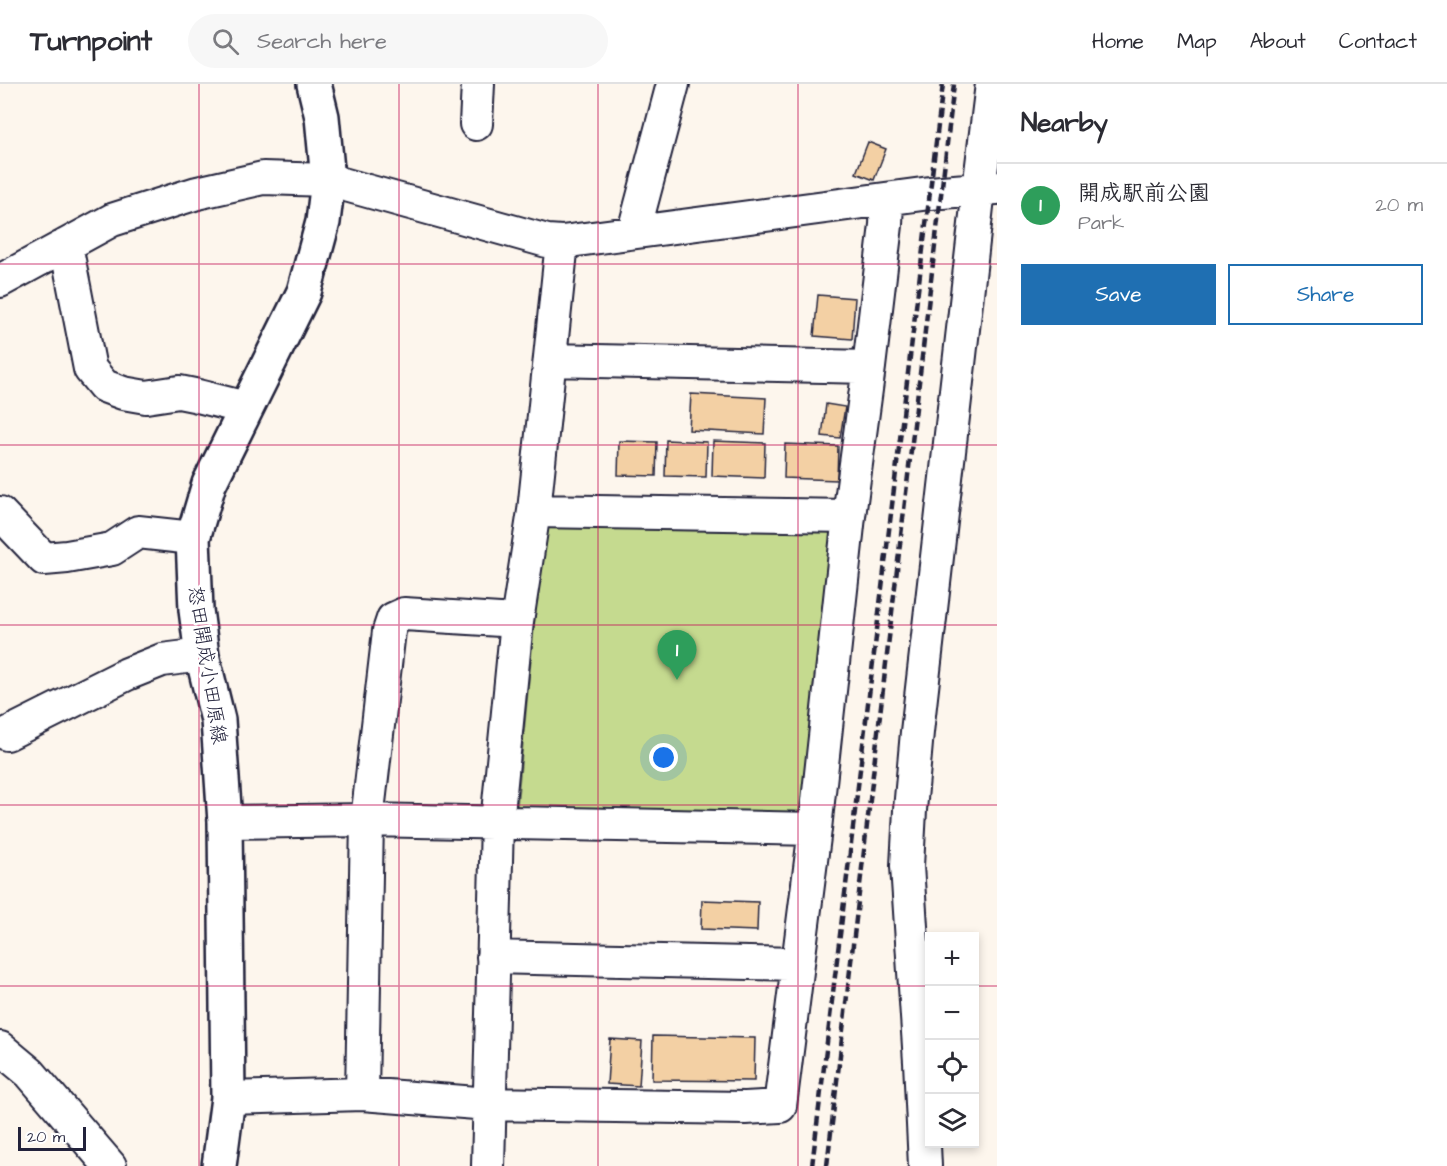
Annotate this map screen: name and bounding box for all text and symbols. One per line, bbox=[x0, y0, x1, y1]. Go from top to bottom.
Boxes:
search box bbox=[188, 14, 608, 68]
text: Turnpoint bbox=[30, 22, 152, 61]
icon: search bbox=[209, 25, 242, 58]
text: Search here bbox=[257, 26, 387, 57]
text: Home bbox=[1092, 27, 1144, 56]
text: Map bbox=[1177, 27, 1217, 56]
text: About bbox=[1250, 27, 1306, 56]
text: Contact bbox=[1339, 27, 1417, 56]
text: Nearby bbox=[1021, 105, 1108, 141]
text: 開成駅前公園 bbox=[1078, 178, 1210, 209]
text: 1 bbox=[1039, 191, 1042, 219]
text: 20 m bbox=[1375, 191, 1423, 219]
text: Park bbox=[1078, 209, 1124, 237]
button: Save bbox=[1021, 264, 1216, 325]
button: Share bbox=[1228, 264, 1423, 325]
street label: 怒田開成小田原線 bbox=[181, 584, 233, 746]
pin: 1 bbox=[658, 630, 696, 680]
your location bbox=[649, 743, 678, 772]
map controls bbox=[925, 932, 979, 1148]
button: + bbox=[925, 932, 979, 986]
button: − bbox=[925, 986, 979, 1040]
button: locate bbox=[925, 1040, 979, 1094]
button: layers bbox=[925, 1094, 979, 1148]
scale bar bbox=[18, 1124, 86, 1152]
text: 20 m bbox=[27, 1126, 65, 1148]

